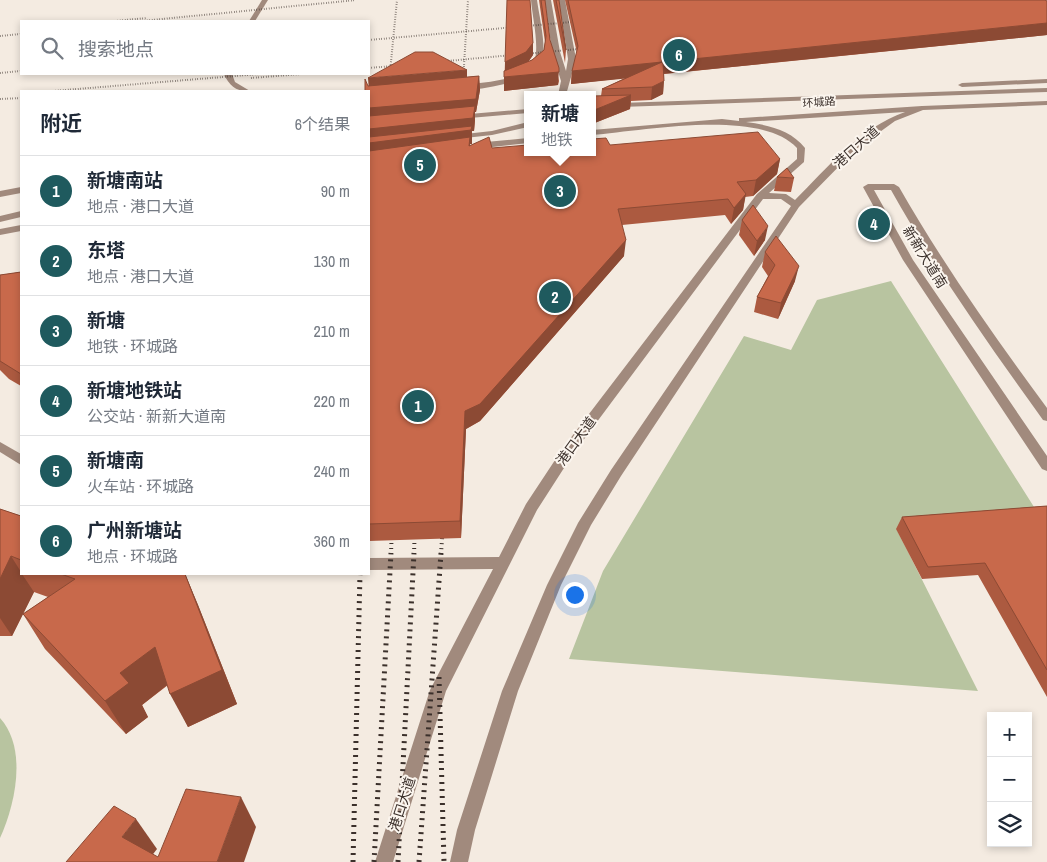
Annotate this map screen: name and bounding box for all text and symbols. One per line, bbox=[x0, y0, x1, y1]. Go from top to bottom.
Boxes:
search box bbox=[20, 20, 370, 75]
icon: search bbox=[38, 34, 66, 62]
text: 搜索地点 bbox=[78, 36, 154, 62]
pin: 6 bbox=[663, 36, 695, 74]
popup bbox=[524, 91, 596, 156]
street label: 环城路 bbox=[802, 94, 836, 110]
text: 新塘 bbox=[541, 100, 579, 126]
text: 附近 bbox=[40, 109, 82, 138]
text: 6个结果 bbox=[295, 113, 350, 135]
street label: 港口大道 bbox=[829, 122, 883, 172]
text: 地铁 bbox=[541, 128, 573, 150]
pin: 5 bbox=[404, 146, 436, 184]
text: 新塘南站 bbox=[87, 167, 163, 193]
pin: 3 bbox=[544, 172, 576, 210]
text: 1 bbox=[52, 180, 60, 202]
text: 90 m bbox=[321, 180, 350, 202]
text: 地点 · 港口大道 bbox=[87, 195, 194, 217]
pin: 4 bbox=[858, 205, 890, 243]
street label: 新新大道南 bbox=[899, 223, 951, 291]
text: 东塔 bbox=[87, 237, 125, 263]
text: 2 bbox=[52, 250, 60, 272]
text: 130 m bbox=[314, 250, 350, 272]
text: 地点 · 港口大道 bbox=[87, 265, 194, 287]
pin: 2 bbox=[539, 278, 571, 316]
text: 新塘 bbox=[87, 307, 125, 333]
text: 3 bbox=[52, 320, 60, 342]
text: 210 m bbox=[314, 320, 350, 342]
text: 地铁 · 环城路 bbox=[87, 335, 178, 357]
text: 新塘地铁站 bbox=[87, 377, 182, 403]
pin: 1 bbox=[402, 387, 434, 425]
text: 4 bbox=[52, 390, 60, 412]
text: 220 m bbox=[314, 390, 350, 412]
text: 公交站 · 新新大道南 bbox=[87, 405, 226, 427]
street label: 港口大道 bbox=[552, 413, 600, 469]
text: 新塘南 bbox=[87, 447, 144, 473]
text: 5 bbox=[52, 460, 60, 482]
text: 240 m bbox=[314, 460, 350, 482]
text: 火车站 · 环城路 bbox=[87, 475, 194, 497]
text: 广州新塘站 bbox=[87, 517, 182, 543]
text: 6 bbox=[52, 530, 60, 552]
text: 360 m bbox=[314, 530, 350, 552]
text: 地点 · 环城路 bbox=[87, 545, 178, 567]
your location bbox=[562, 582, 588, 608]
map controls bbox=[987, 712, 1032, 847]
button: + bbox=[987, 712, 1032, 757]
button: − bbox=[987, 757, 1032, 802]
street label: 港口大道 bbox=[385, 775, 419, 833]
button: layers bbox=[987, 802, 1032, 847]

